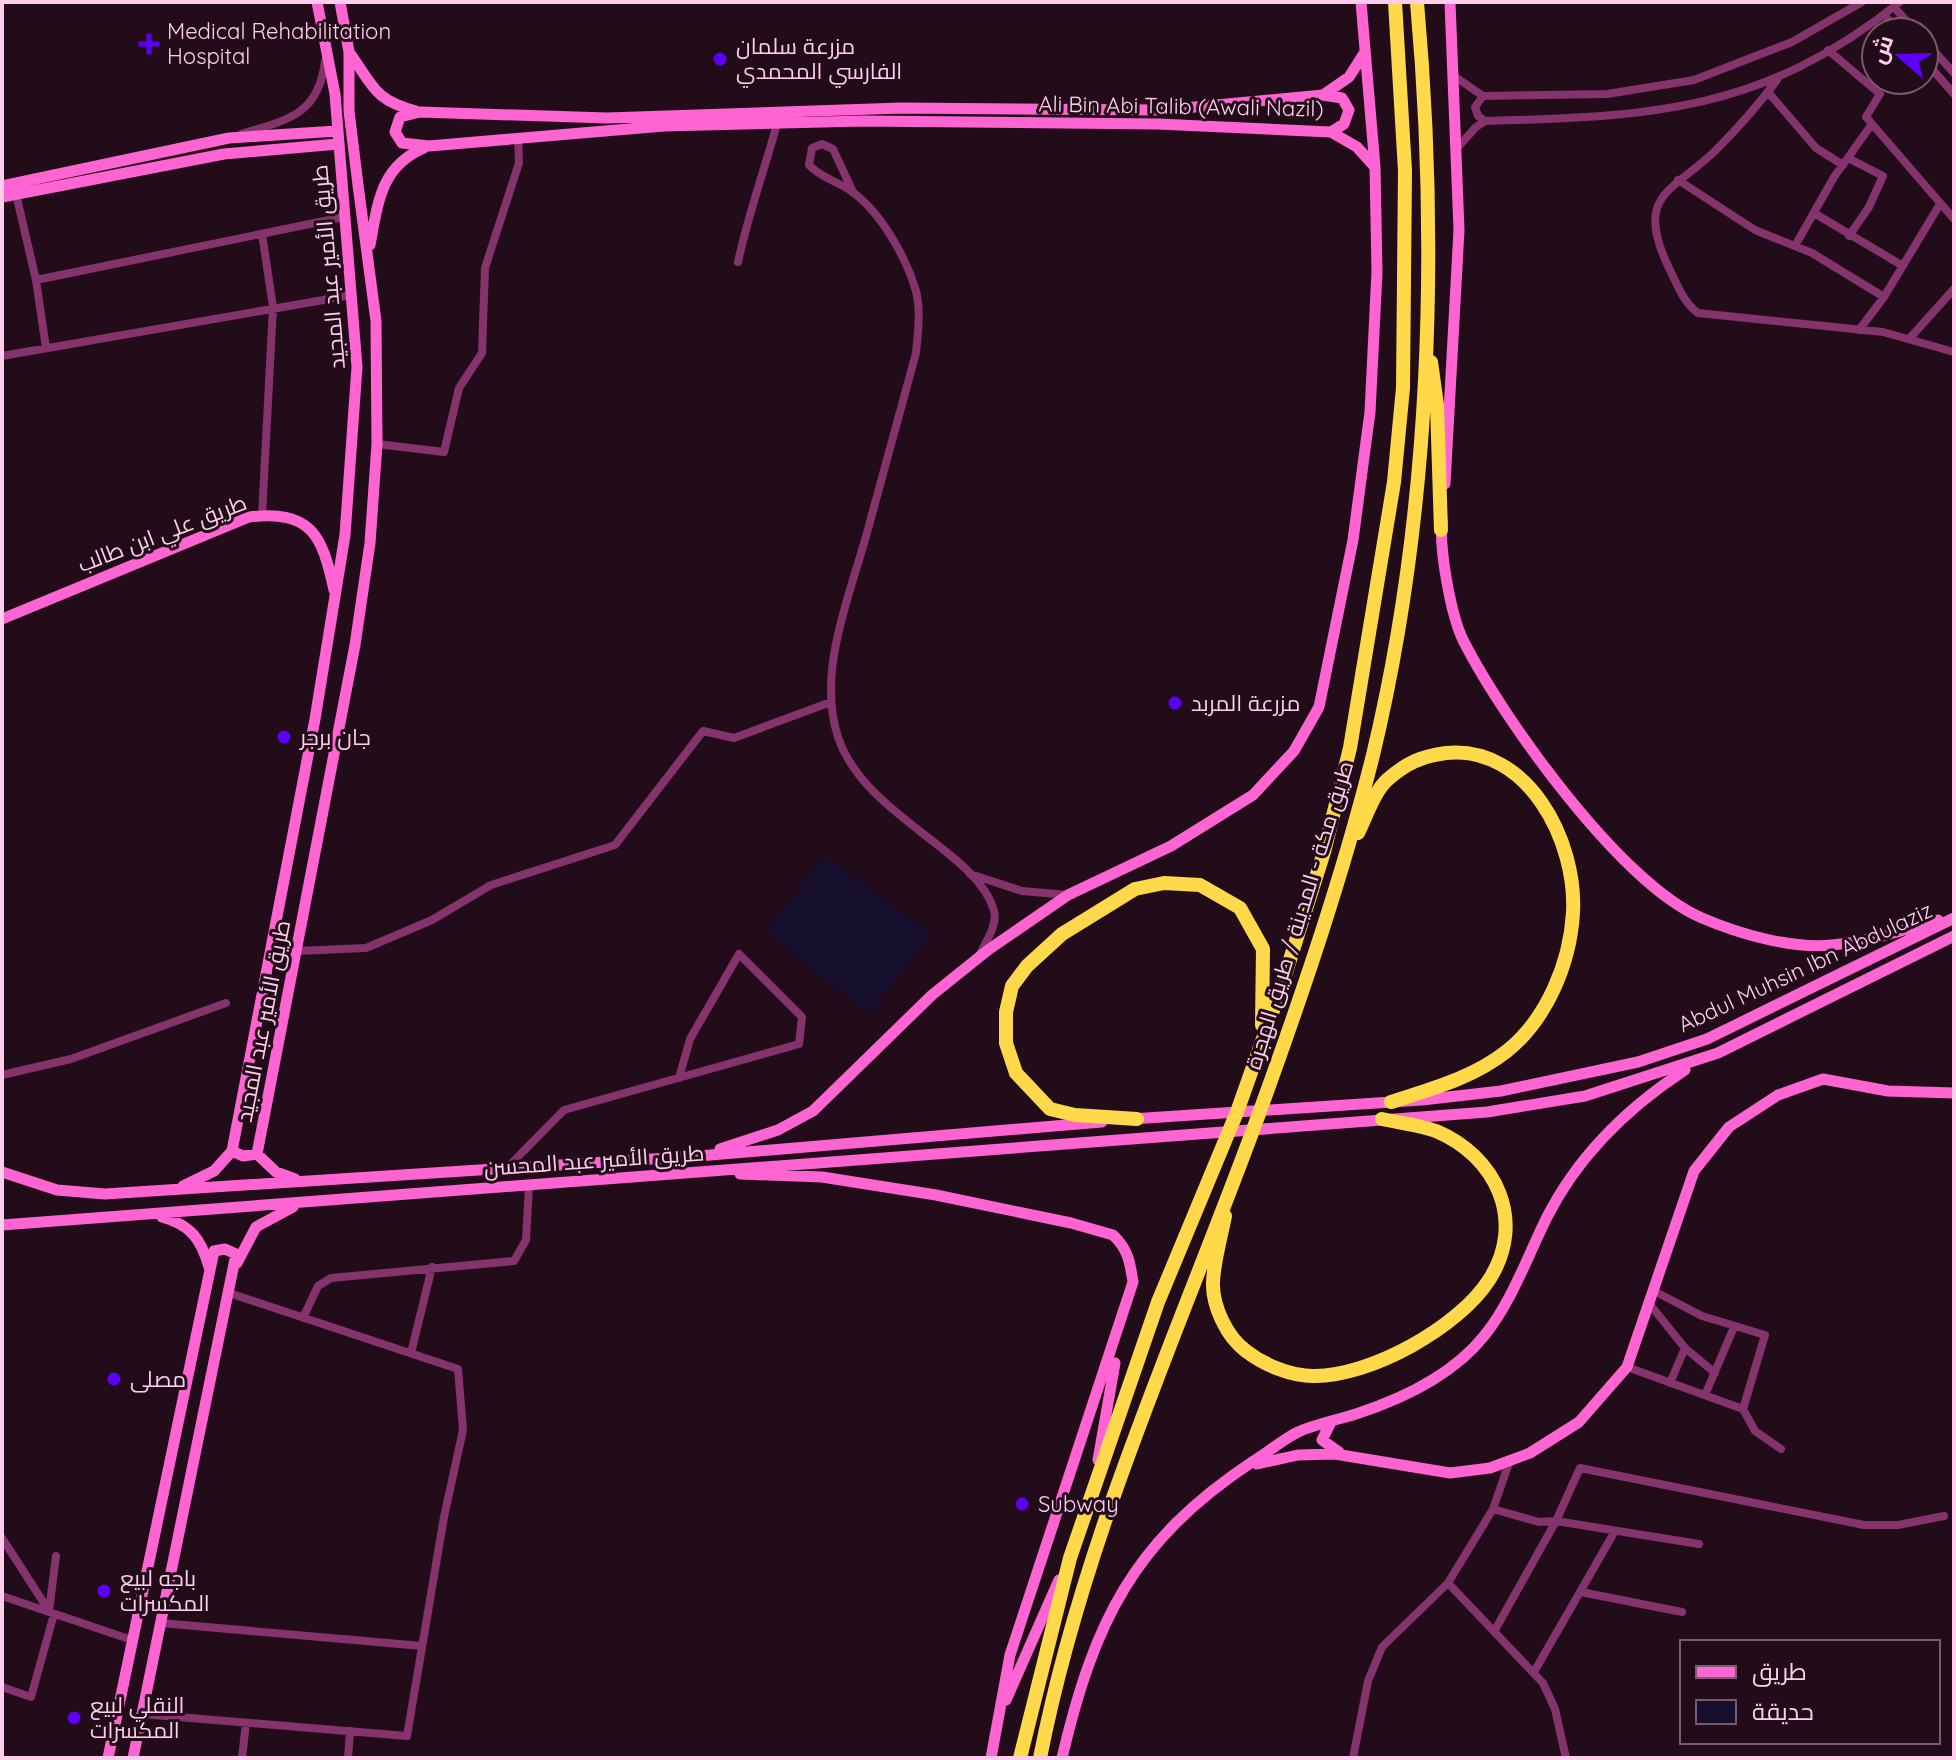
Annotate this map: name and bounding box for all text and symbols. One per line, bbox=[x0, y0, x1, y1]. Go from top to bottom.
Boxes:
north arrow bbox=[1860, 16, 1940, 96]
place label: Medical Rehabilitation Hospital bbox=[167, 17, 391, 70]
text: ش bbox=[1863, 31, 1899, 67]
place label: مزرعة سلمان الفارسي المحمدي bbox=[736, 32, 902, 88]
marker: Medical Rehabilitation Hospital bbox=[138, 33, 160, 55]
marker: مزرعة سلمان الفارسي المحمدي bbox=[711, 50, 729, 68]
street label: Ali Bin Abi Talib (Awali Nazil) bbox=[1038, 90, 1324, 122]
street label: طريق الأمير عبد المجيد bbox=[305, 164, 351, 370]
street label: طريق علي ابن طالب bbox=[74, 488, 251, 581]
place label: مزرعة المربد bbox=[1191, 689, 1300, 717]
marker: مزرعة المربد bbox=[1166, 694, 1184, 712]
place label: جان برجر bbox=[298, 723, 371, 751]
marker: جان برجر bbox=[275, 728, 293, 746]
street label: طريق مكة - المدينة / طريق الهجرة bbox=[1239, 758, 1359, 1072]
street label: Abdul Muhsin Ibn Abdulaziz bbox=[1673, 896, 1937, 1038]
street label: طريق الأمير عبد المجيد bbox=[230, 918, 296, 1124]
street label: طريق الأمير عبد المحسن bbox=[483, 1138, 705, 1182]
place label: مصلى bbox=[130, 1365, 186, 1393]
marker: مصلى bbox=[105, 1370, 123, 1388]
place label: Subway bbox=[1038, 1490, 1119, 1518]
marker: Subway bbox=[1013, 1495, 1031, 1513]
place label: باجه لبيع المكسرات bbox=[120, 1564, 210, 1617]
marker: باجه لبيع المكسرات bbox=[95, 1582, 113, 1600]
legend bbox=[1680, 1640, 1940, 1744]
text: طريق bbox=[1752, 1656, 1807, 1687]
place label: النقلي لبيع المكسرات bbox=[90, 1691, 185, 1744]
text: حديقة bbox=[1752, 1696, 1814, 1726]
marker: النقلي لبيع المكسرات bbox=[65, 1709, 83, 1727]

